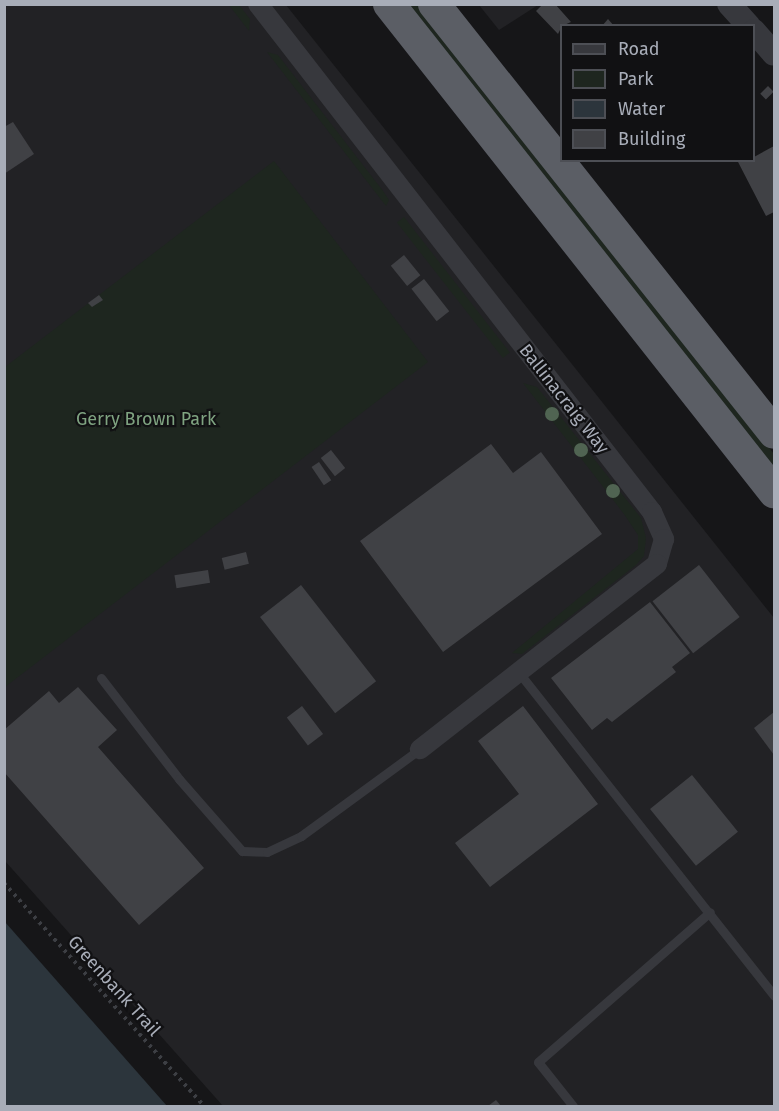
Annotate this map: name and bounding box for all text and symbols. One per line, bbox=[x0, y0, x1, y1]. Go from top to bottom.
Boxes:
legend bbox=[560, 24, 755, 162]
text: Road bbox=[618, 38, 660, 60]
text: Park bbox=[618, 68, 653, 90]
text: Water bbox=[618, 98, 665, 120]
text: Building bbox=[618, 128, 685, 150]
street label: Ballinacraig Way bbox=[515, 340, 613, 458]
park label: Gerry Brown Park bbox=[76, 408, 216, 430]
street label: Greenbank Trail bbox=[63, 931, 165, 1041]

